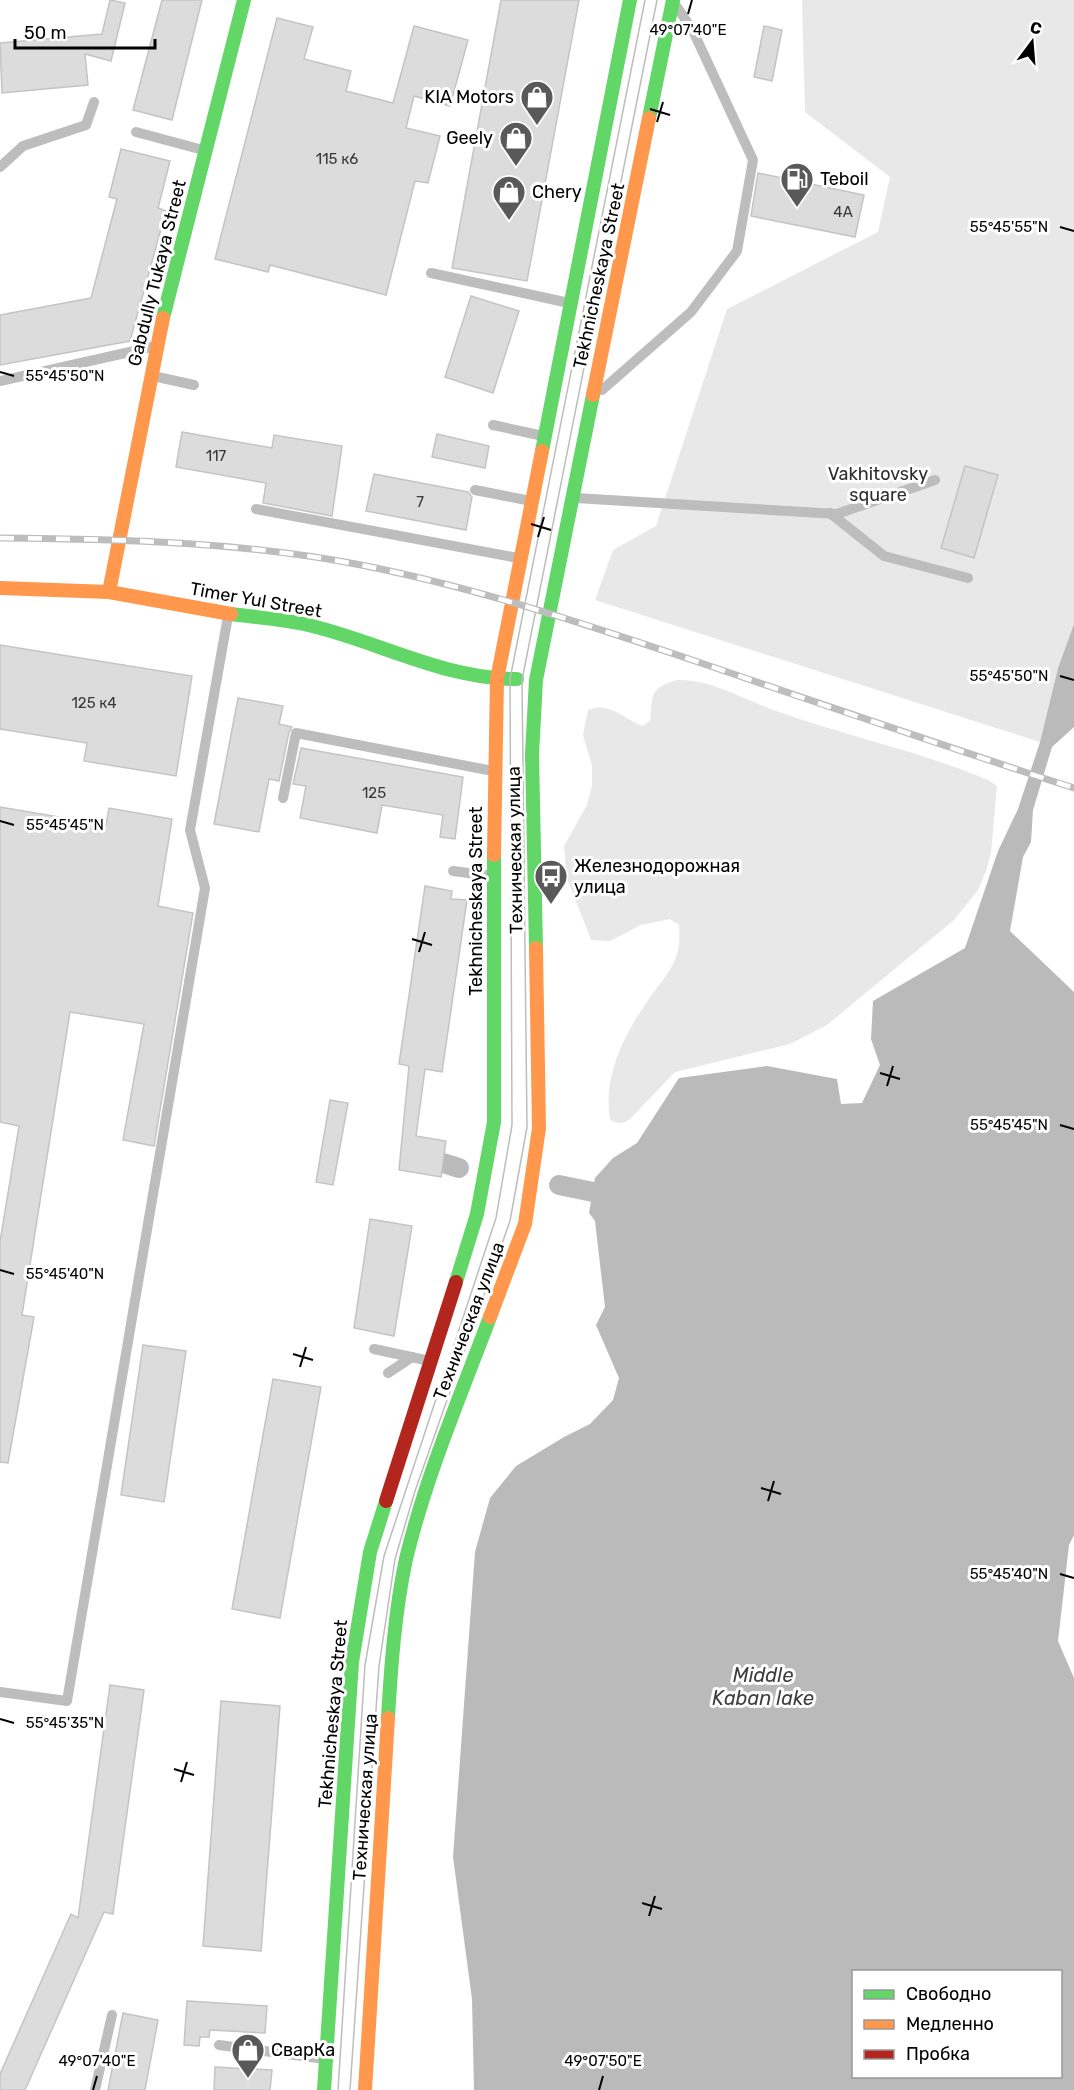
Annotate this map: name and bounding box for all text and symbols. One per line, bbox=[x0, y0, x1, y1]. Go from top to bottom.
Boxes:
scale bar bbox=[15, 12, 154, 50]
north arrow bbox=[1002, 12, 1062, 72]
text: С bbox=[1028, 17, 1044, 39]
text: 49°07'40"E bbox=[649, 21, 727, 39]
text: 50 m bbox=[24, 22, 67, 44]
shop icon: KIA Motors bbox=[519, 79, 555, 126]
place label: KIA Motors bbox=[424, 86, 514, 108]
shop icon: Geely bbox=[498, 120, 534, 167]
place label: Geely bbox=[446, 127, 493, 149]
house number: 115 к6 bbox=[316, 150, 358, 168]
fuel station icon: Teboil bbox=[779, 161, 815, 208]
place label: Teboil bbox=[820, 168, 869, 190]
shop icon: Chery bbox=[491, 174, 527, 221]
street label: Gabdully Tukaya Street bbox=[123, 178, 191, 368]
place label: Chery bbox=[532, 181, 582, 203]
street label: Tekhnicheskaya Street bbox=[569, 181, 629, 371]
house number: 4А bbox=[833, 203, 853, 221]
text: 55°45'55"N bbox=[970, 218, 1048, 236]
text: 55°45'50"N bbox=[26, 367, 104, 385]
house number: 117 bbox=[206, 447, 227, 465]
park label: Vakhitovsky square bbox=[828, 463, 928, 506]
house number: 7 bbox=[416, 493, 424, 511]
street label: Timer Yul Street bbox=[188, 578, 324, 622]
text: 55°45'50"N bbox=[970, 667, 1048, 685]
house number: 125 к4 bbox=[71, 694, 117, 712]
street label: Техническая улица bbox=[503, 766, 527, 934]
house number: 125 bbox=[362, 784, 386, 802]
street label: Tekhnicheskaya Street bbox=[465, 806, 487, 996]
text: 55°45'45"N bbox=[26, 816, 104, 834]
place label: Железнодорожная улица bbox=[574, 855, 740, 898]
bus stop icon: Железнодорожная улица bbox=[533, 858, 569, 905]
text: 55°45'45"N bbox=[970, 1116, 1048, 1134]
street label: Техническая улица bbox=[429, 1239, 509, 1403]
text: 55°45'40"N bbox=[26, 1265, 104, 1283]
text: 55°45'40"N bbox=[970, 1565, 1048, 1583]
street label: Tekhnicheskaya Street bbox=[314, 1619, 352, 1809]
water label: Middle Kaban lake bbox=[712, 1663, 814, 1710]
street label: Техническая улица bbox=[348, 1713, 382, 1881]
text: 55°45'35"N bbox=[26, 1714, 104, 1732]
legend bbox=[852, 1970, 1062, 2078]
text: Свободно bbox=[906, 1983, 991, 2005]
text: Медленно bbox=[906, 2013, 994, 2035]
shop icon: СварКа bbox=[230, 2032, 266, 2079]
place label: СварКа bbox=[271, 2039, 335, 2061]
text: Пробка bbox=[906, 2043, 970, 2065]
text: 49°07'40"E bbox=[58, 2052, 136, 2070]
text: 49°07'50"E bbox=[564, 2052, 642, 2070]

